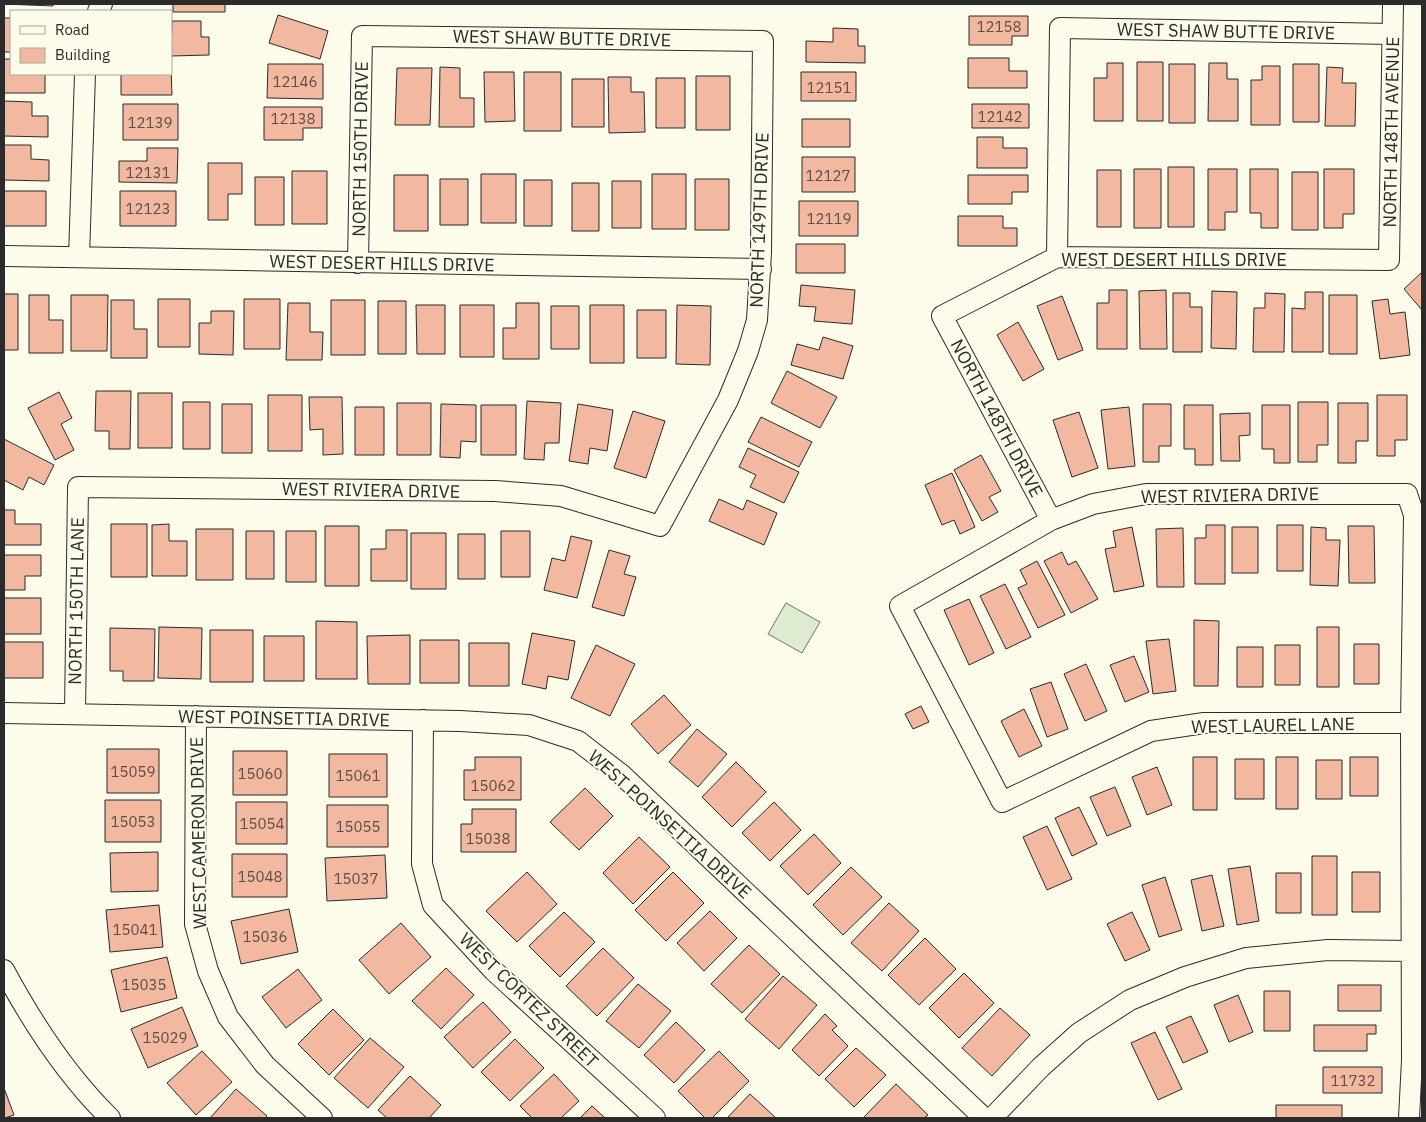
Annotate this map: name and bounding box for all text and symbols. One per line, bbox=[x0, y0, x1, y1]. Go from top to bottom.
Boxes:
legend bbox=[10, 10, 172, 75]
house number: 12158 bbox=[976, 17, 1022, 36]
street label: WEST SHAW BUTTE DRIVE bbox=[1117, 18, 1335, 44]
text: Road bbox=[55, 20, 90, 39]
street label: WEST SHAW BUTTE DRIVE bbox=[453, 25, 671, 51]
street label: NORTH 148TH AVENUE bbox=[1378, 36, 1404, 228]
text: Building bbox=[55, 45, 110, 64]
street label: NORTH 150TH DRIVE bbox=[347, 61, 373, 237]
house number: 12146 bbox=[272, 72, 318, 91]
house number: 12151 bbox=[806, 78, 852, 97]
house number: 12142 bbox=[977, 107, 1023, 126]
house number: 12138 bbox=[270, 109, 316, 128]
house number: 12139 bbox=[127, 113, 173, 132]
street label: NORTH 149TH DRIVE bbox=[744, 132, 774, 308]
house number: 12131 bbox=[125, 163, 171, 182]
house number: 12127 bbox=[805, 166, 851, 185]
house number: 12123 bbox=[125, 199, 171, 218]
house number: 12119 bbox=[806, 209, 852, 228]
street label: WEST DESERT HILLS DRIVE bbox=[1061, 248, 1287, 271]
street label: WEST DESERT HILLS DRIVE bbox=[269, 250, 495, 276]
street label: NORTH 148TH DRIVE bbox=[946, 335, 1048, 501]
street label: WEST RIVIERA DRIVE bbox=[282, 477, 460, 503]
street label: WEST RIVIERA DRIVE bbox=[1141, 482, 1319, 508]
street label: NORTH 150TH LANE bbox=[63, 517, 89, 685]
street label: WEST POINSETTIA DRIVE bbox=[178, 705, 390, 731]
street label: WEST LAUREL LANE bbox=[1191, 712, 1355, 738]
street label: WEST CAMERON DRIVE bbox=[185, 737, 211, 929]
street label: WEST POINSETTIA DRIVE bbox=[584, 745, 756, 903]
house number: 15059 bbox=[110, 762, 156, 781]
house number: 15060 bbox=[237, 764, 283, 783]
house number: 15061 bbox=[335, 766, 381, 785]
house number: 15062 bbox=[470, 776, 516, 795]
house number: 15053 bbox=[110, 812, 156, 831]
house number: 15054 bbox=[239, 814, 285, 833]
house number: 15055 bbox=[335, 817, 381, 836]
house number: 15038 bbox=[465, 829, 511, 848]
house number: 15048 bbox=[237, 867, 283, 886]
house number: 15037 bbox=[333, 869, 379, 888]
house number: 15041 bbox=[112, 920, 158, 939]
house number: 15036 bbox=[242, 927, 288, 946]
street label: WEST CORTEZ STREET bbox=[455, 928, 603, 1072]
house number: 15035 bbox=[121, 975, 167, 994]
house number: 15029 bbox=[142, 1028, 188, 1047]
house number: 11732 bbox=[1330, 1071, 1376, 1090]

